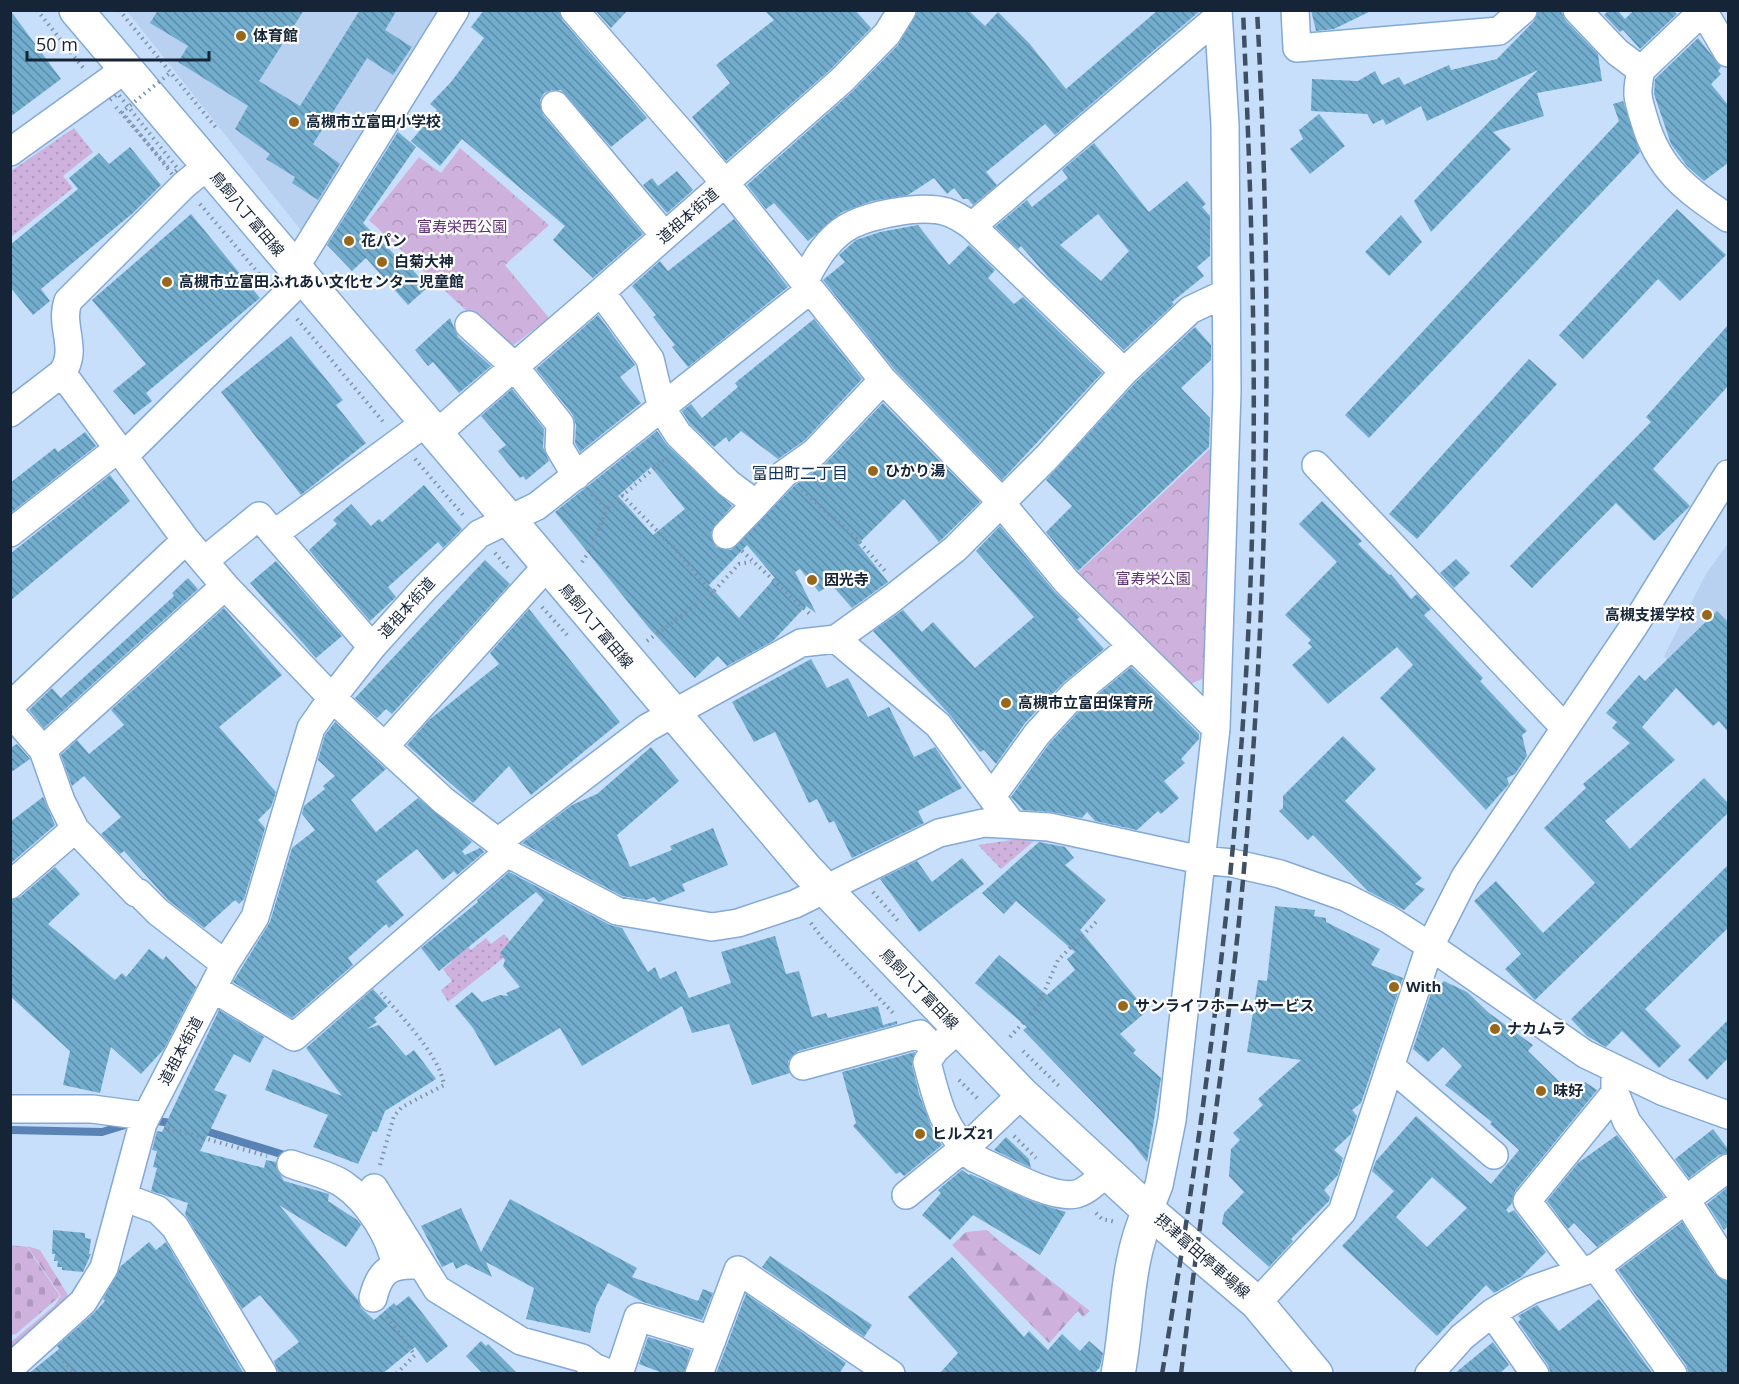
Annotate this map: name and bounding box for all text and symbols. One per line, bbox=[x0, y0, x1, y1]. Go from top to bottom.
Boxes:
scale bar bbox=[27, 24, 208, 62]
place label: 体育館 bbox=[253, 25, 298, 45]
marker: 体育館 bbox=[234, 29, 248, 43]
text: 50 m bbox=[36, 32, 78, 56]
place label: 高槻市立富田小学校 bbox=[306, 111, 441, 131]
marker: 高槻市立富田小学校 bbox=[287, 115, 301, 129]
street label: 鳥飼八丁富田線 bbox=[206, 167, 289, 260]
street label: 道祖本街道 bbox=[652, 183, 722, 247]
park label: 富寿栄西公園 bbox=[417, 216, 507, 236]
place label: 花パン bbox=[361, 230, 407, 250]
marker: 花パン bbox=[342, 234, 356, 248]
place label: 白菊大神 bbox=[394, 251, 454, 271]
marker: 白菊大神 bbox=[375, 255, 389, 269]
place label: 高槻市立富田ふれあい文化センター児童館 bbox=[179, 271, 464, 291]
marker: 高槻市立富田ふれあい文化センター児童館 bbox=[160, 275, 174, 289]
place label: ひかり湯 bbox=[885, 460, 945, 480]
district label: 富田町二丁目 bbox=[752, 462, 848, 484]
marker: ひかり湯 bbox=[866, 464, 880, 478]
park label: 富寿栄公園 bbox=[1115, 568, 1191, 588]
place label: 因光寺 bbox=[824, 569, 869, 589]
street label: 道祖本街道 bbox=[374, 573, 439, 642]
marker: 因光寺 bbox=[805, 573, 819, 587]
street label: 鳥飼八丁富田線 bbox=[555, 579, 638, 672]
place label: 高槻支援学校 bbox=[1605, 604, 1695, 624]
marker: 高槻支援学校 bbox=[1700, 608, 1714, 622]
place label: 高槻市立富田保育所 bbox=[1018, 692, 1153, 712]
marker: 高槻市立富田保育所 bbox=[999, 696, 1013, 710]
street label: 鳥飼八丁富田線 bbox=[876, 944, 963, 1033]
place label: With bbox=[1406, 976, 1441, 996]
marker: With bbox=[1387, 980, 1401, 994]
place label: サンライフホームサービス bbox=[1135, 995, 1315, 1015]
marker: サンライフホームサービス bbox=[1116, 999, 1130, 1013]
street label: 道祖本街道 bbox=[154, 1013, 207, 1088]
place label: ナカムラ bbox=[1507, 1018, 1566, 1038]
marker: ナカムラ bbox=[1488, 1022, 1502, 1036]
place label: 味好 bbox=[1553, 1080, 1583, 1100]
marker: 味好 bbox=[1534, 1084, 1548, 1098]
place label: ヒルズ21 bbox=[932, 1123, 994, 1143]
marker: ヒルズ21 bbox=[913, 1127, 927, 1141]
street label: 摂津富田停車場線 bbox=[1151, 1208, 1255, 1302]

